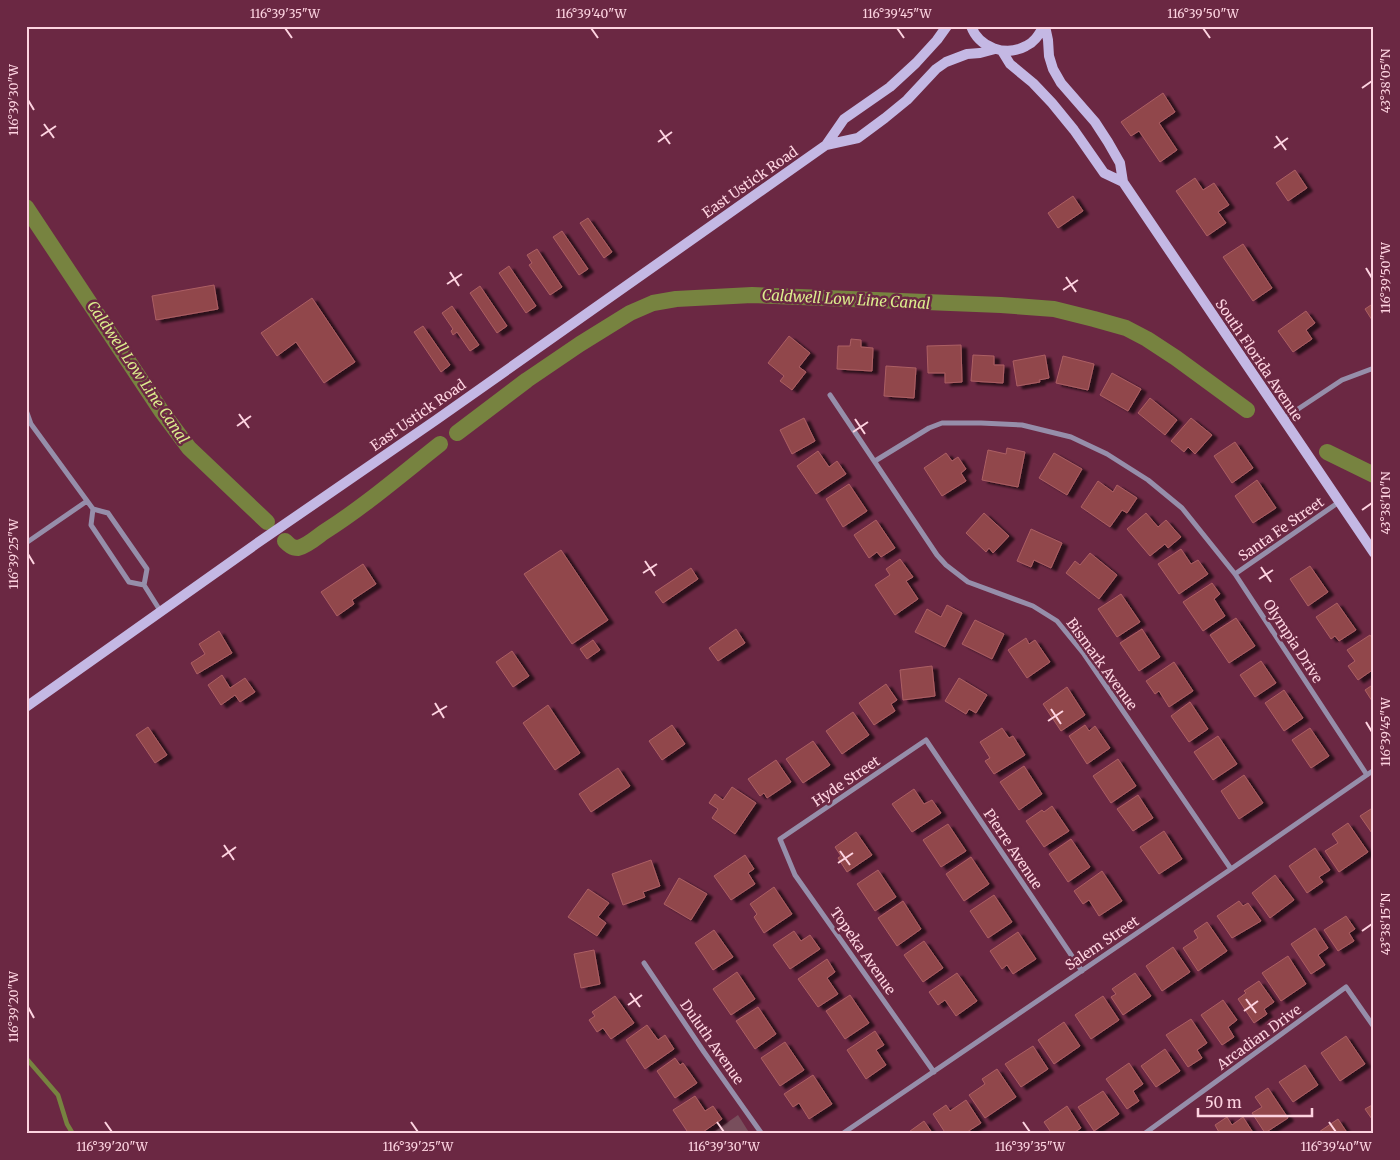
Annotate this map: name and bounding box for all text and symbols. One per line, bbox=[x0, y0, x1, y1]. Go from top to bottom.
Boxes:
text: 116°39'35"W bbox=[250, 6, 321, 21]
text: 116°39'40"W bbox=[556, 6, 627, 21]
text: 116°39'45"W bbox=[863, 6, 932, 21]
text: 116°39'50"W bbox=[1167, 6, 1240, 21]
text: 43°38'05"N bbox=[1378, 48, 1393, 113]
text: 116°39'30"W bbox=[6, 63, 21, 136]
street label: East Ustick Road bbox=[699, 142, 802, 222]
text: 116°39'50"W bbox=[1378, 241, 1393, 314]
water label: Caldwell Low Line Canal bbox=[761, 285, 931, 313]
street label: South Florida Avenue bbox=[1211, 295, 1307, 425]
water label: Caldwell Low Line Canal bbox=[83, 297, 193, 447]
street label: East Ustick Road bbox=[367, 375, 470, 455]
text: 43°38'10"N bbox=[1378, 471, 1393, 535]
street label: Santa Fe Street bbox=[1235, 493, 1328, 565]
text: 116°39'25"W bbox=[6, 518, 21, 589]
street label: Olympia Drive bbox=[1259, 596, 1327, 686]
street label: Bismark Avenue bbox=[1063, 614, 1141, 714]
text: 116°39'45"W bbox=[1378, 697, 1393, 766]
street label: Hyde Street bbox=[809, 751, 884, 810]
street label: Pierre Avenue bbox=[980, 805, 1046, 893]
text: 43°38'15"N bbox=[1378, 892, 1393, 955]
street label: Topeka Avenue bbox=[826, 904, 900, 998]
street label: Salem Street bbox=[1062, 911, 1143, 974]
text: 116°39'20"W bbox=[6, 970, 21, 1043]
street label: Duluth Avenue bbox=[676, 996, 748, 1088]
street label: Arcadian Drive bbox=[1212, 1000, 1305, 1074]
scale bar bbox=[1198, 1085, 1311, 1117]
text: 50 m bbox=[1205, 1093, 1242, 1112]
text: 116°39'20"W bbox=[76, 1139, 149, 1154]
text: 116°39'25"W bbox=[383, 1139, 454, 1154]
text: 116°39'30"W bbox=[688, 1139, 761, 1154]
text: 116°39'35"W bbox=[995, 1139, 1066, 1154]
text: 116°39'40"W bbox=[1301, 1139, 1372, 1154]

